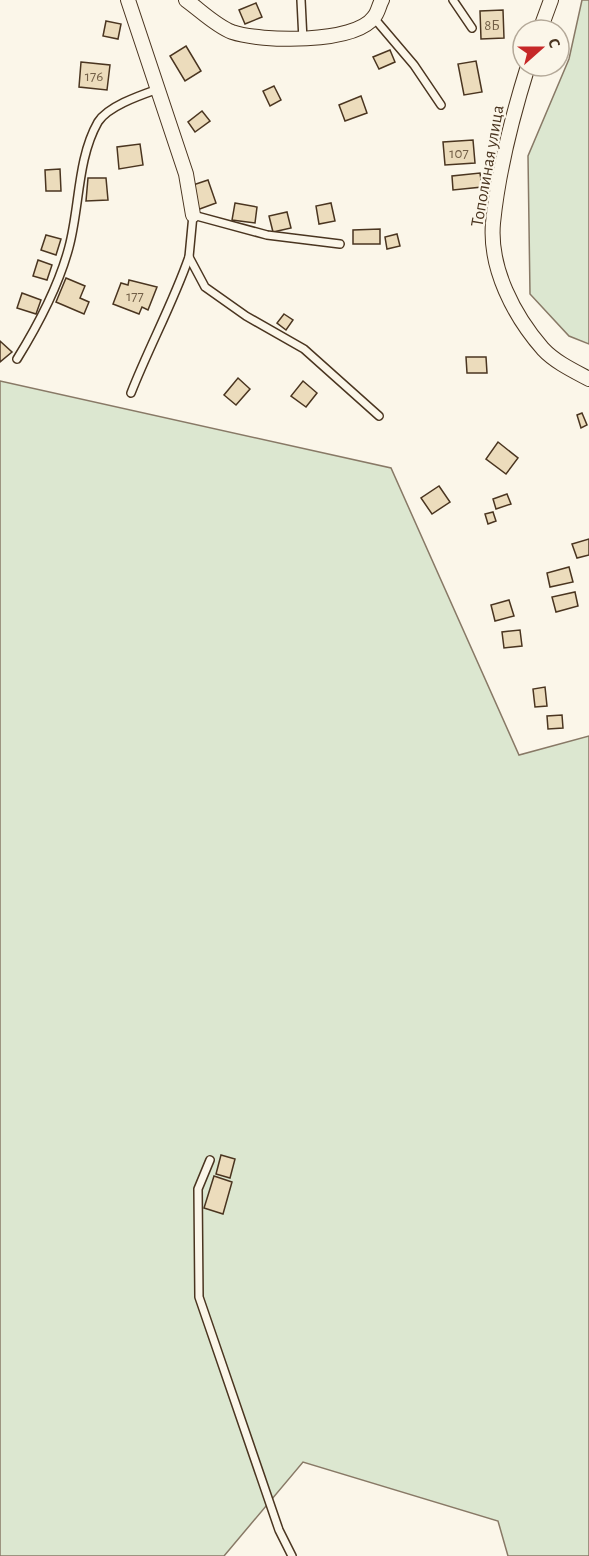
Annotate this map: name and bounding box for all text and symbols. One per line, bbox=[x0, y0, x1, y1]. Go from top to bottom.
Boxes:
house number: 8Б bbox=[484, 18, 500, 33]
north arrow bbox=[511, 18, 571, 78]
text: С bbox=[545, 36, 563, 50]
house number: 176 bbox=[85, 69, 103, 84]
street label: Тополиная улица bbox=[468, 104, 508, 228]
house number: 107 bbox=[449, 146, 469, 161]
house number: 177 bbox=[126, 289, 144, 304]

